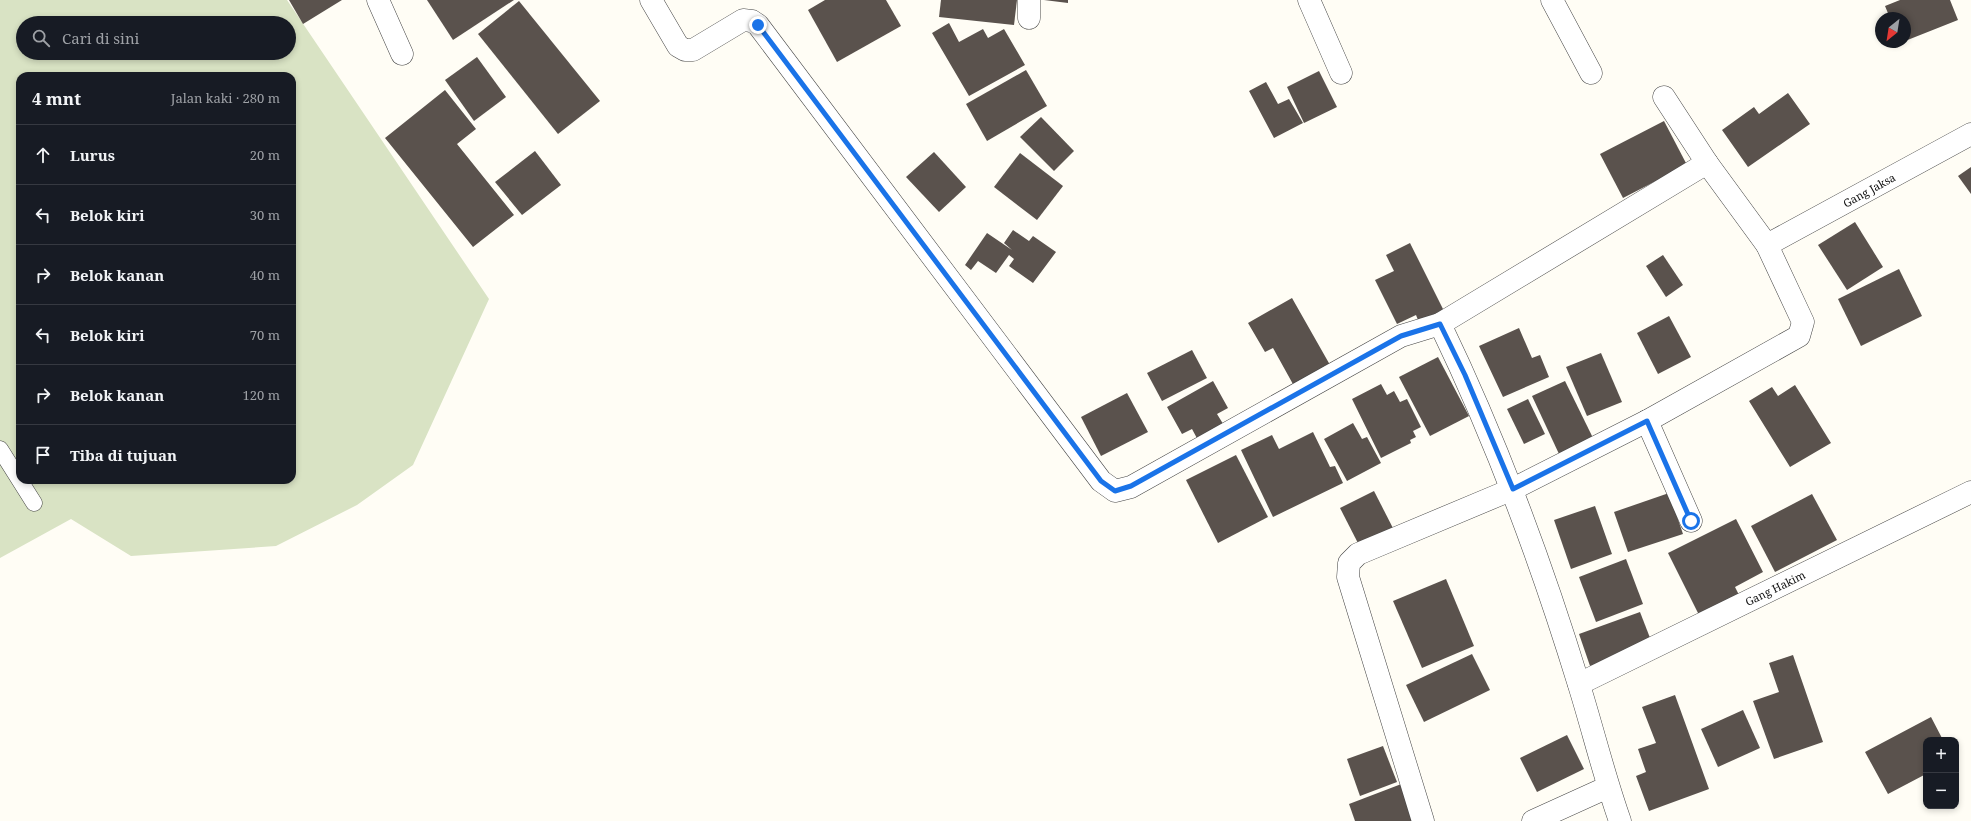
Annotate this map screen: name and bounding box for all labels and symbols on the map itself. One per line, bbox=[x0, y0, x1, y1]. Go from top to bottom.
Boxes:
north arrow bbox=[1875, 12, 1911, 48]
route end bbox=[749, 16, 767, 34]
street label: Gang Jaksa bbox=[1840, 169, 1898, 211]
route start bbox=[1682, 512, 1700, 530]
street label: Gang Hakim bbox=[1742, 567, 1808, 609]

